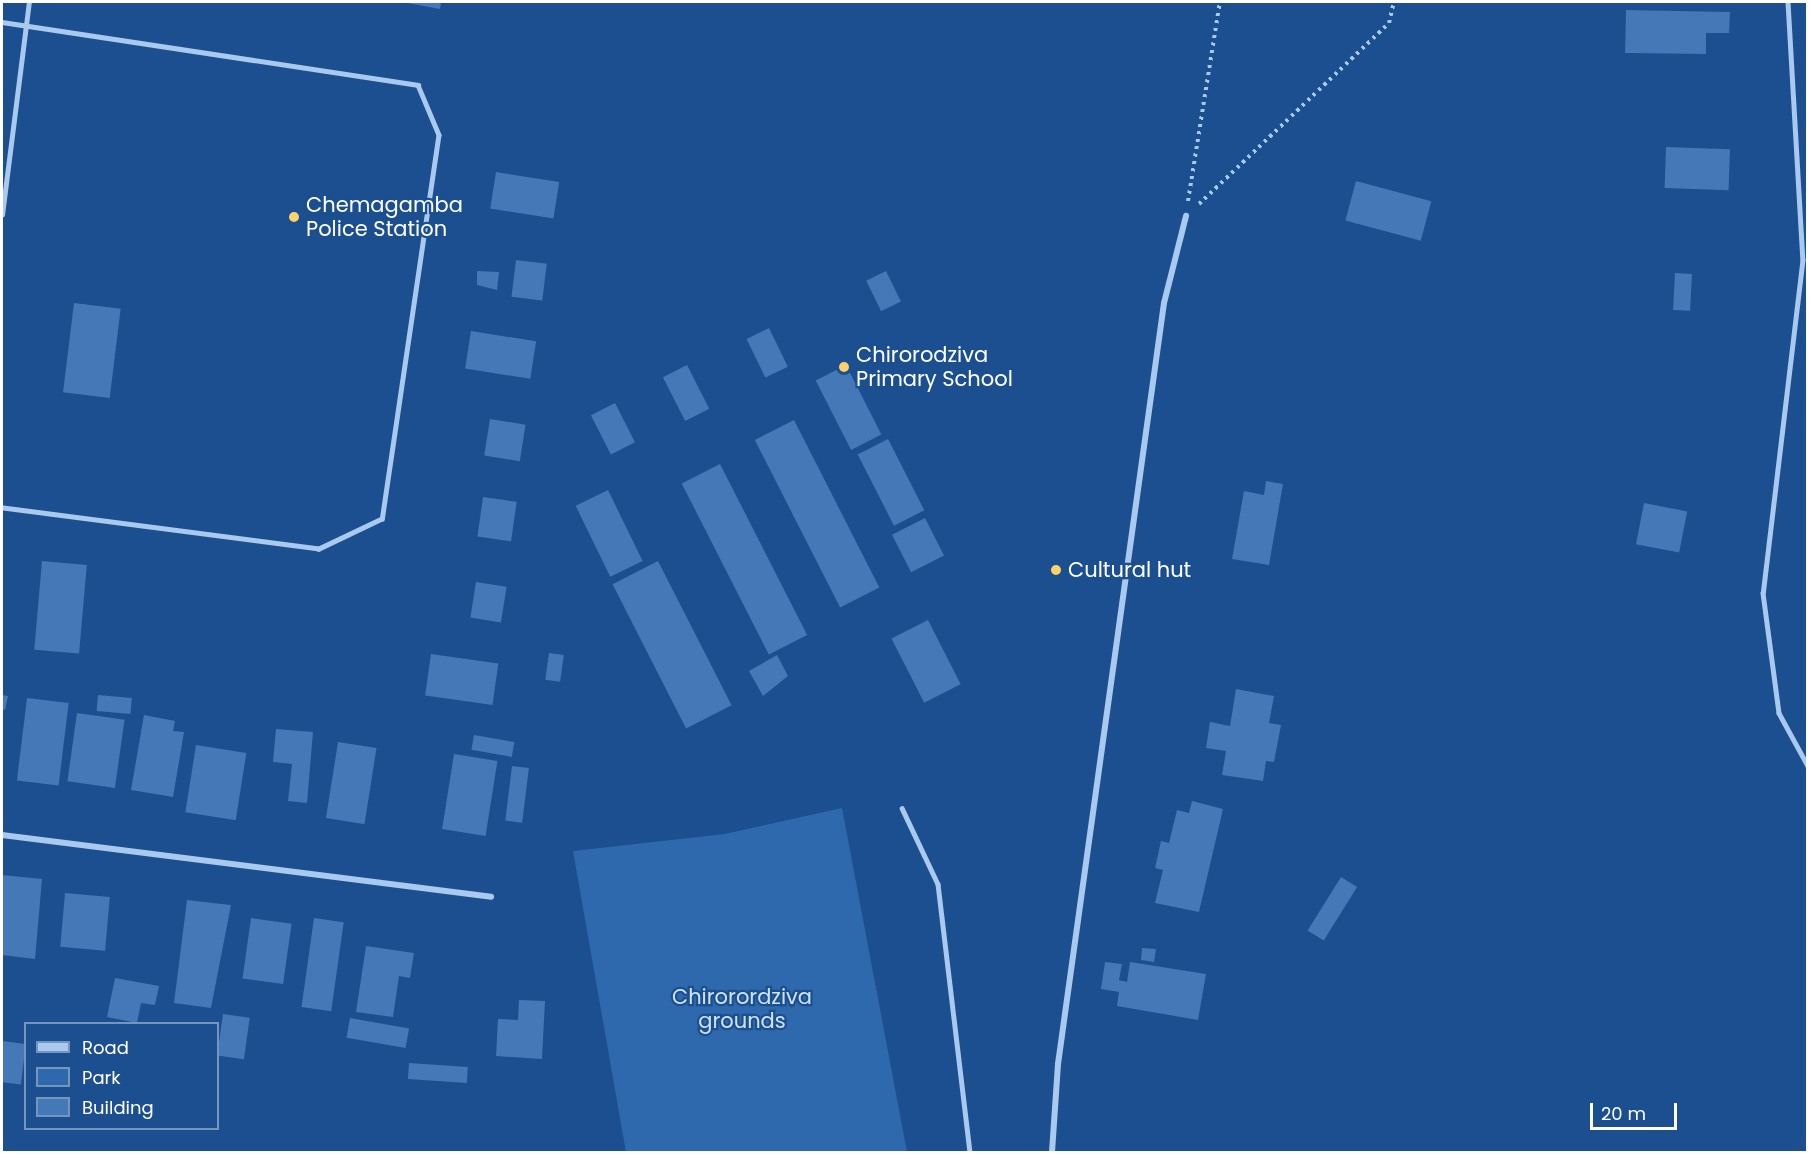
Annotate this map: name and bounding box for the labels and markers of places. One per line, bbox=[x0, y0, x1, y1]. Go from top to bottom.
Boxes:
place label: Chemagamba Police Station bbox=[306, 192, 463, 242]
marker: Chemagamba Police Station bbox=[287, 210, 301, 224]
place label: Chirorodziva Primary School bbox=[856, 342, 1013, 392]
marker: Chirorodziva Primary School bbox=[837, 360, 851, 374]
place label: Cultural hut bbox=[1068, 557, 1191, 583]
marker: Cultural hut bbox=[1049, 563, 1063, 577]

